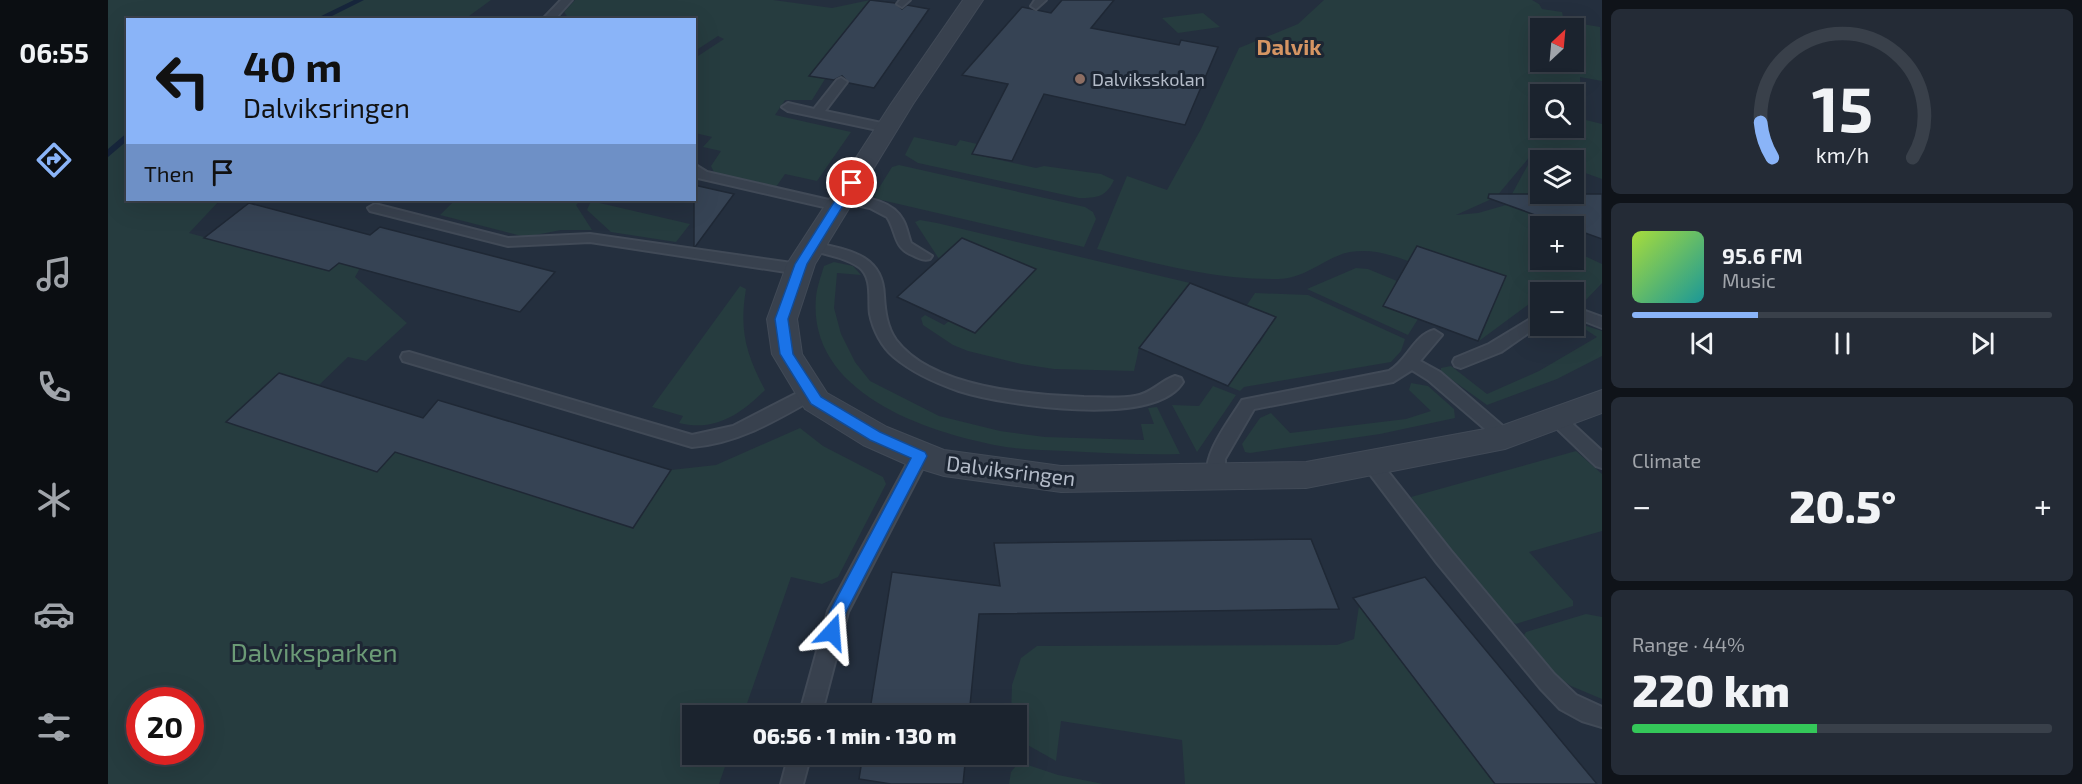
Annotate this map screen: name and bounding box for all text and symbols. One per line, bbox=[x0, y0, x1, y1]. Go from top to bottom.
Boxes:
north arrow bbox=[1530, 18, 1584, 72]
map controls bbox=[1530, 18, 1584, 336]
district label: Dalvik bbox=[1256, 33, 1322, 59]
text: 06:55 bbox=[19, 36, 89, 68]
text: 40 m bbox=[243, 40, 342, 90]
icon: left bbox=[144, 42, 222, 120]
place label: Dalviksskolan bbox=[1092, 68, 1205, 90]
text: 15 bbox=[1811, 71, 1873, 146]
marker: Dalviksskolan bbox=[1073, 72, 1087, 86]
button: search bbox=[1530, 84, 1584, 138]
text: Dalviksringen bbox=[243, 91, 410, 123]
icon: directions bbox=[33, 139, 75, 181]
text: km/h bbox=[1815, 143, 1869, 168]
button: layers bbox=[1530, 150, 1584, 204]
icon: arrive bbox=[206, 156, 239, 189]
pin bbox=[826, 157, 877, 208]
text: Then bbox=[144, 160, 194, 186]
icon: arrive bbox=[835, 166, 868, 199]
button: + bbox=[1530, 216, 1584, 270]
text: 95.6 FM bbox=[1722, 242, 1803, 268]
icon: music bbox=[33, 253, 75, 295]
text: Music bbox=[1722, 268, 1776, 292]
button: − bbox=[1530, 282, 1584, 336]
icon: previous bbox=[1686, 327, 1719, 360]
icon: pause bbox=[1826, 327, 1859, 360]
icon: next bbox=[1966, 327, 1999, 360]
icon: phone bbox=[33, 366, 75, 408]
text: Climate bbox=[1632, 448, 1701, 472]
street label: Dalviksringen bbox=[945, 450, 1077, 490]
text: 20.5° bbox=[1789, 478, 1896, 532]
icon: climate bbox=[33, 479, 75, 521]
text: − bbox=[1632, 485, 1651, 525]
text: + bbox=[2034, 485, 2052, 525]
icon: car bbox=[33, 593, 75, 635]
position arrow bbox=[800, 600, 864, 664]
text: Range · 44% bbox=[1632, 632, 1745, 656]
park label: Dalviksparken bbox=[230, 636, 398, 667]
text: 220 km bbox=[1632, 662, 1790, 716]
speed limit sign: 20 bbox=[126, 687, 204, 765]
icon: filters bbox=[33, 706, 75, 748]
text: 06:56 · 1 min · 130 m bbox=[753, 722, 956, 748]

